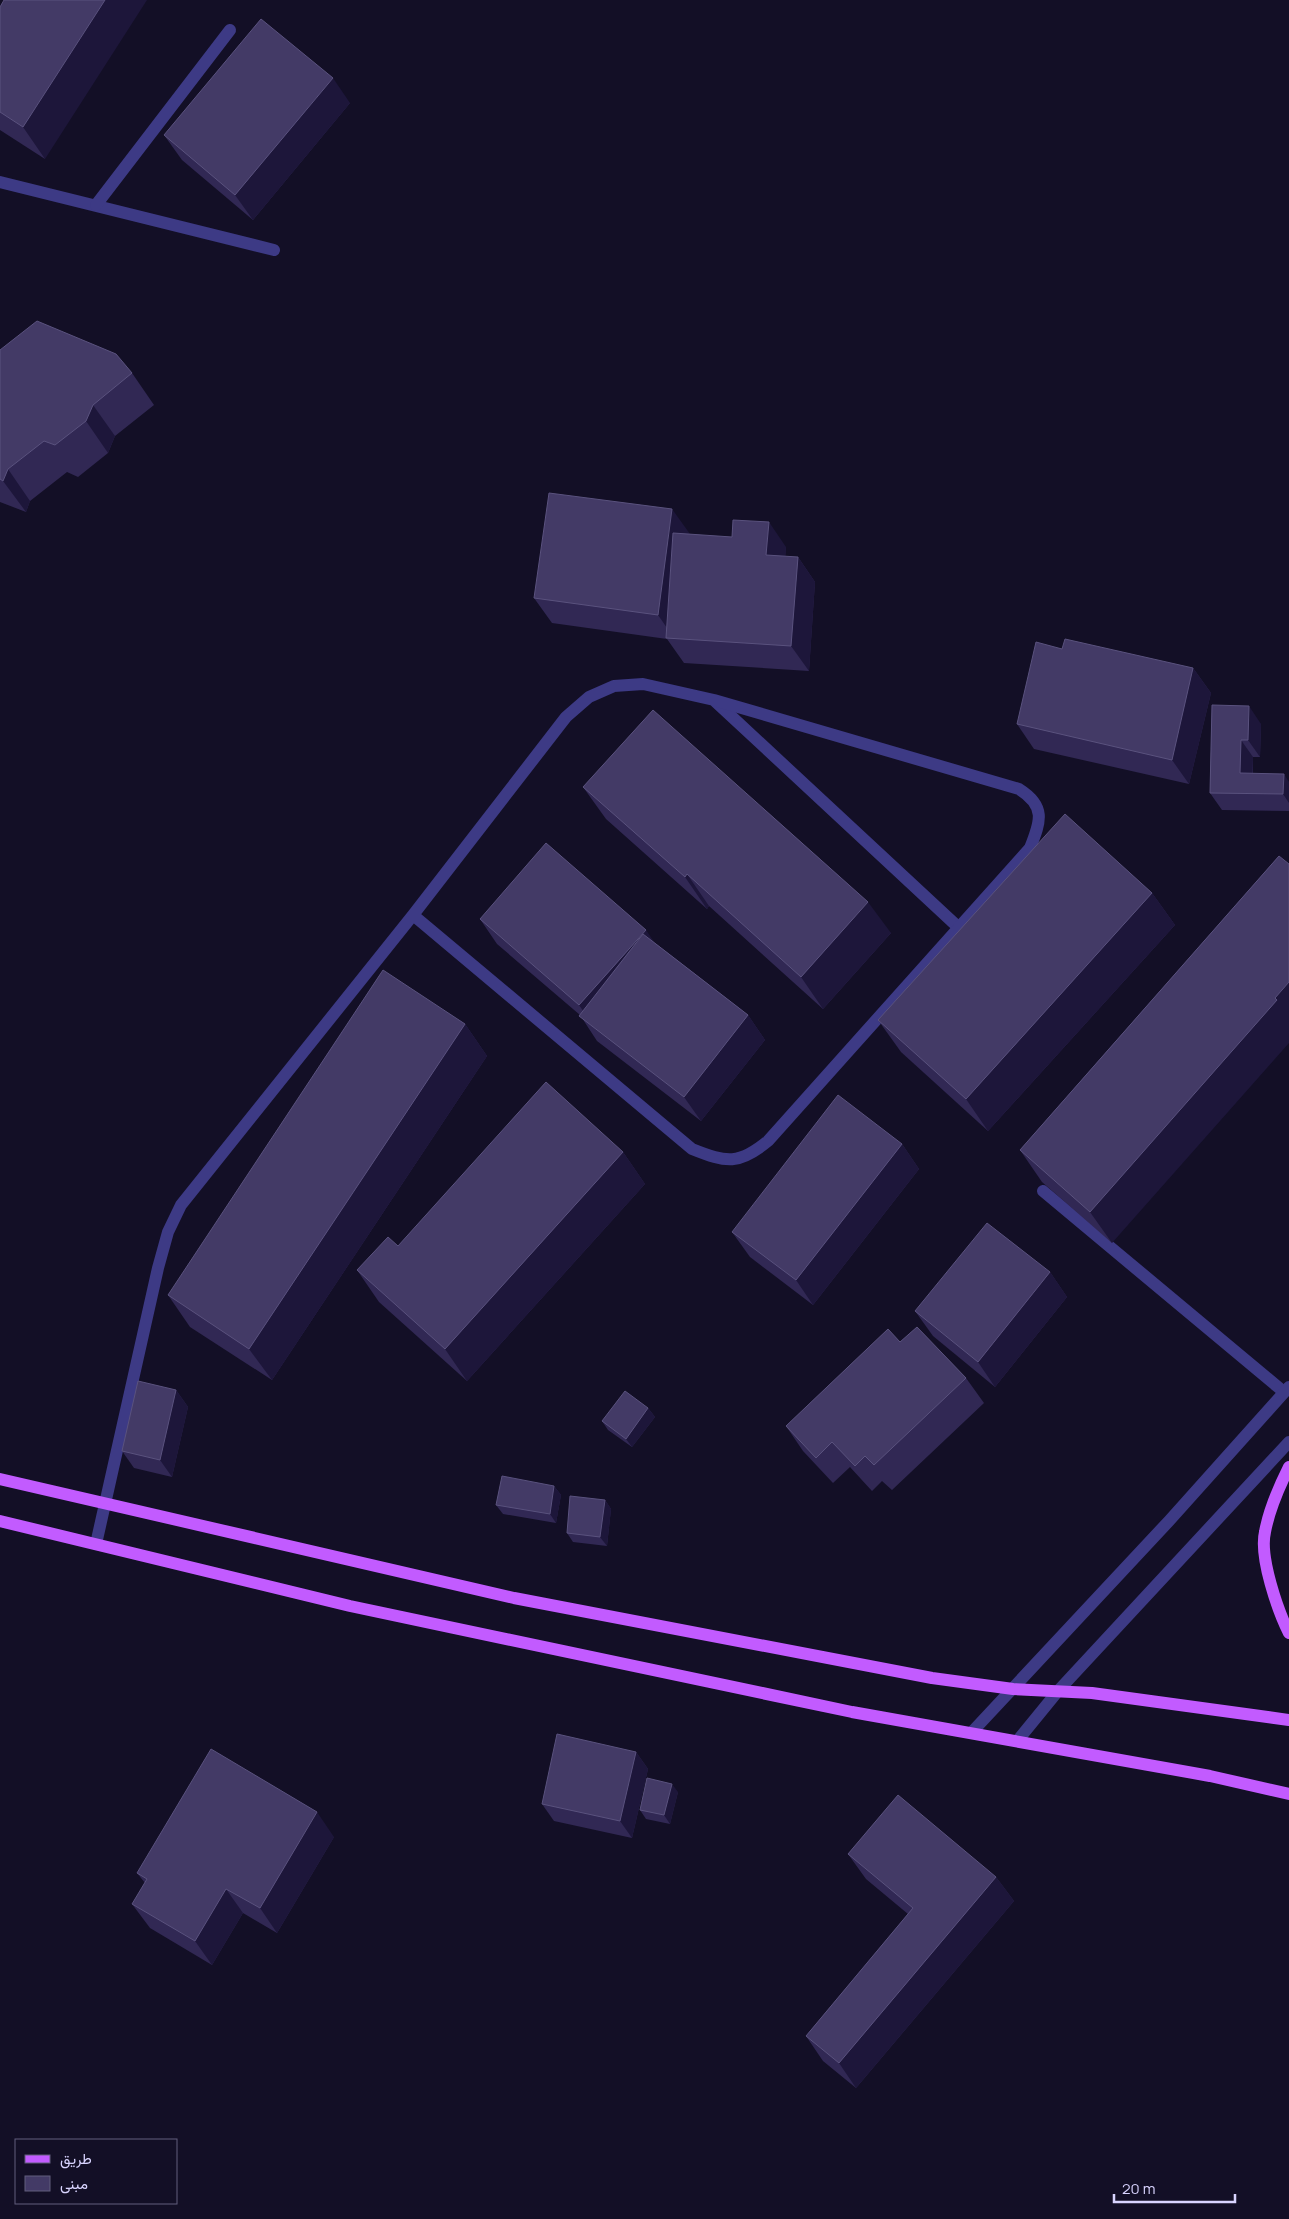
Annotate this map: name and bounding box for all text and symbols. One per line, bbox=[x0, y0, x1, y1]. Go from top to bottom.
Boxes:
legend bbox=[15, 2139, 178, 2204]
text: طريق bbox=[60, 2148, 92, 2169]
scale bar bbox=[1114, 2172, 1235, 2204]
text: مبنى bbox=[60, 2173, 88, 2194]
text: 20 m bbox=[1122, 2178, 1155, 2199]

